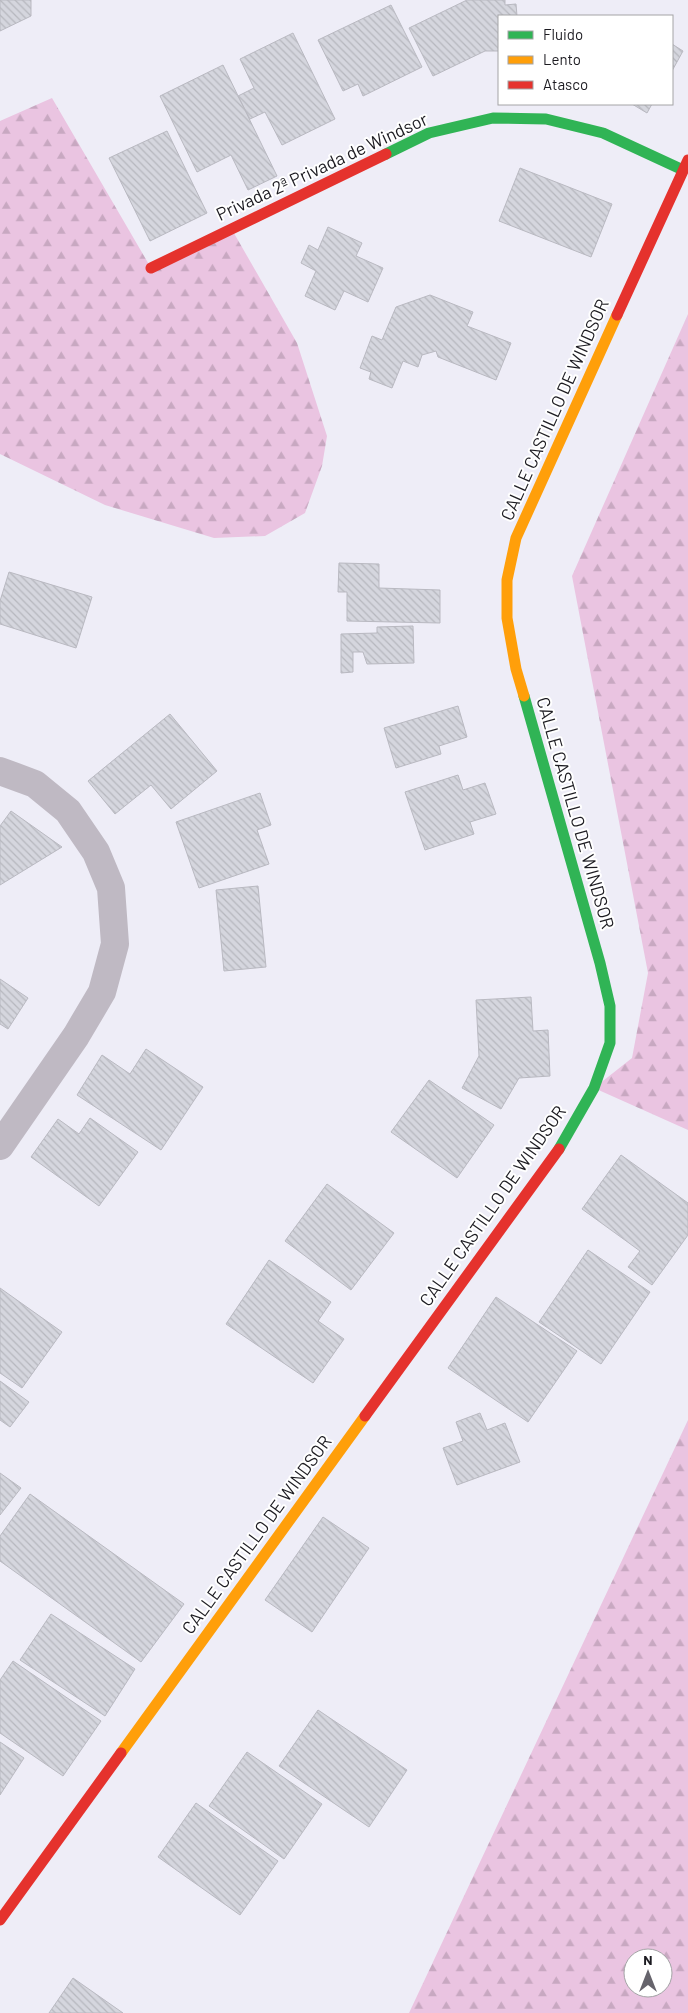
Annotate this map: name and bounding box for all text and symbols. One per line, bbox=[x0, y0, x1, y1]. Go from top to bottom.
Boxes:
legend bbox=[498, 15, 673, 105]
text: Fluido bbox=[543, 25, 583, 43]
text: Lento bbox=[543, 50, 581, 68]
text: Atasco bbox=[543, 75, 588, 93]
street label: Privada 2ª Privada de Windsor bbox=[212, 107, 431, 225]
street label: CALLE CASTILLO DE WINDSOR bbox=[495, 295, 613, 524]
street label: CALLE CASTILLO DE WINDSOR bbox=[532, 694, 620, 931]
street label: CALLE CASTILLO DE WINDSOR bbox=[414, 1101, 570, 1310]
street label: CALLE CASTILLO DE WINDSOR bbox=[177, 1431, 336, 1638]
north arrow bbox=[623, 1948, 673, 1998]
text: N bbox=[643, 1951, 653, 1968]

